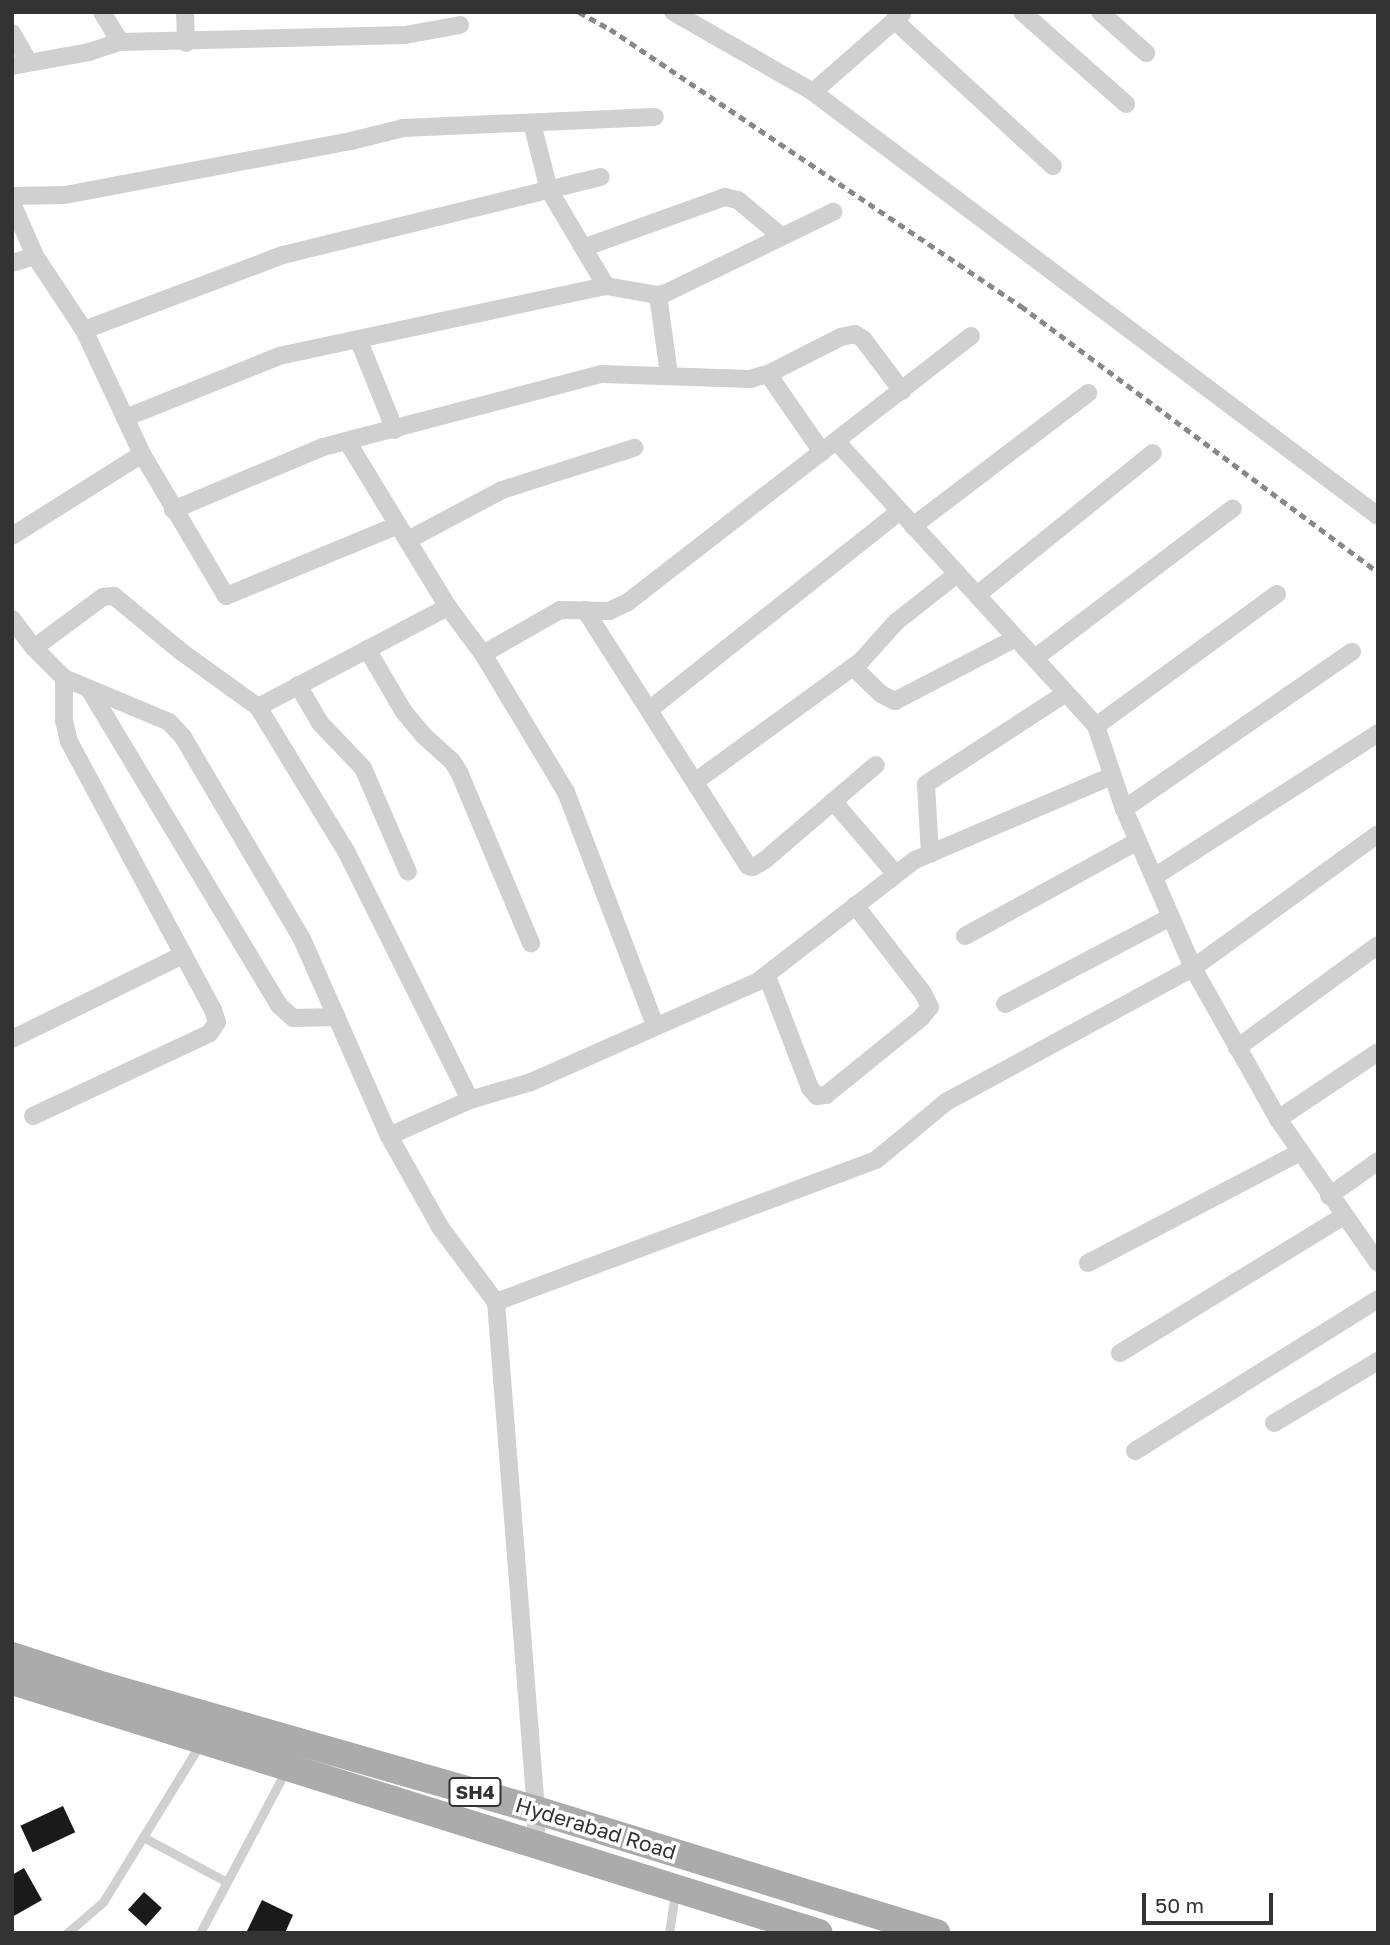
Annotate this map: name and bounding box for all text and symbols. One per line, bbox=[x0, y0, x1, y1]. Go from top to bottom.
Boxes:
road number: SH4 bbox=[447, 1776, 503, 1808]
street label: Hyderabad Road bbox=[513, 1792, 679, 1864]
scale bar bbox=[1145, 1878, 1276, 1922]
text: 50 m bbox=[1155, 1892, 1204, 1918]

